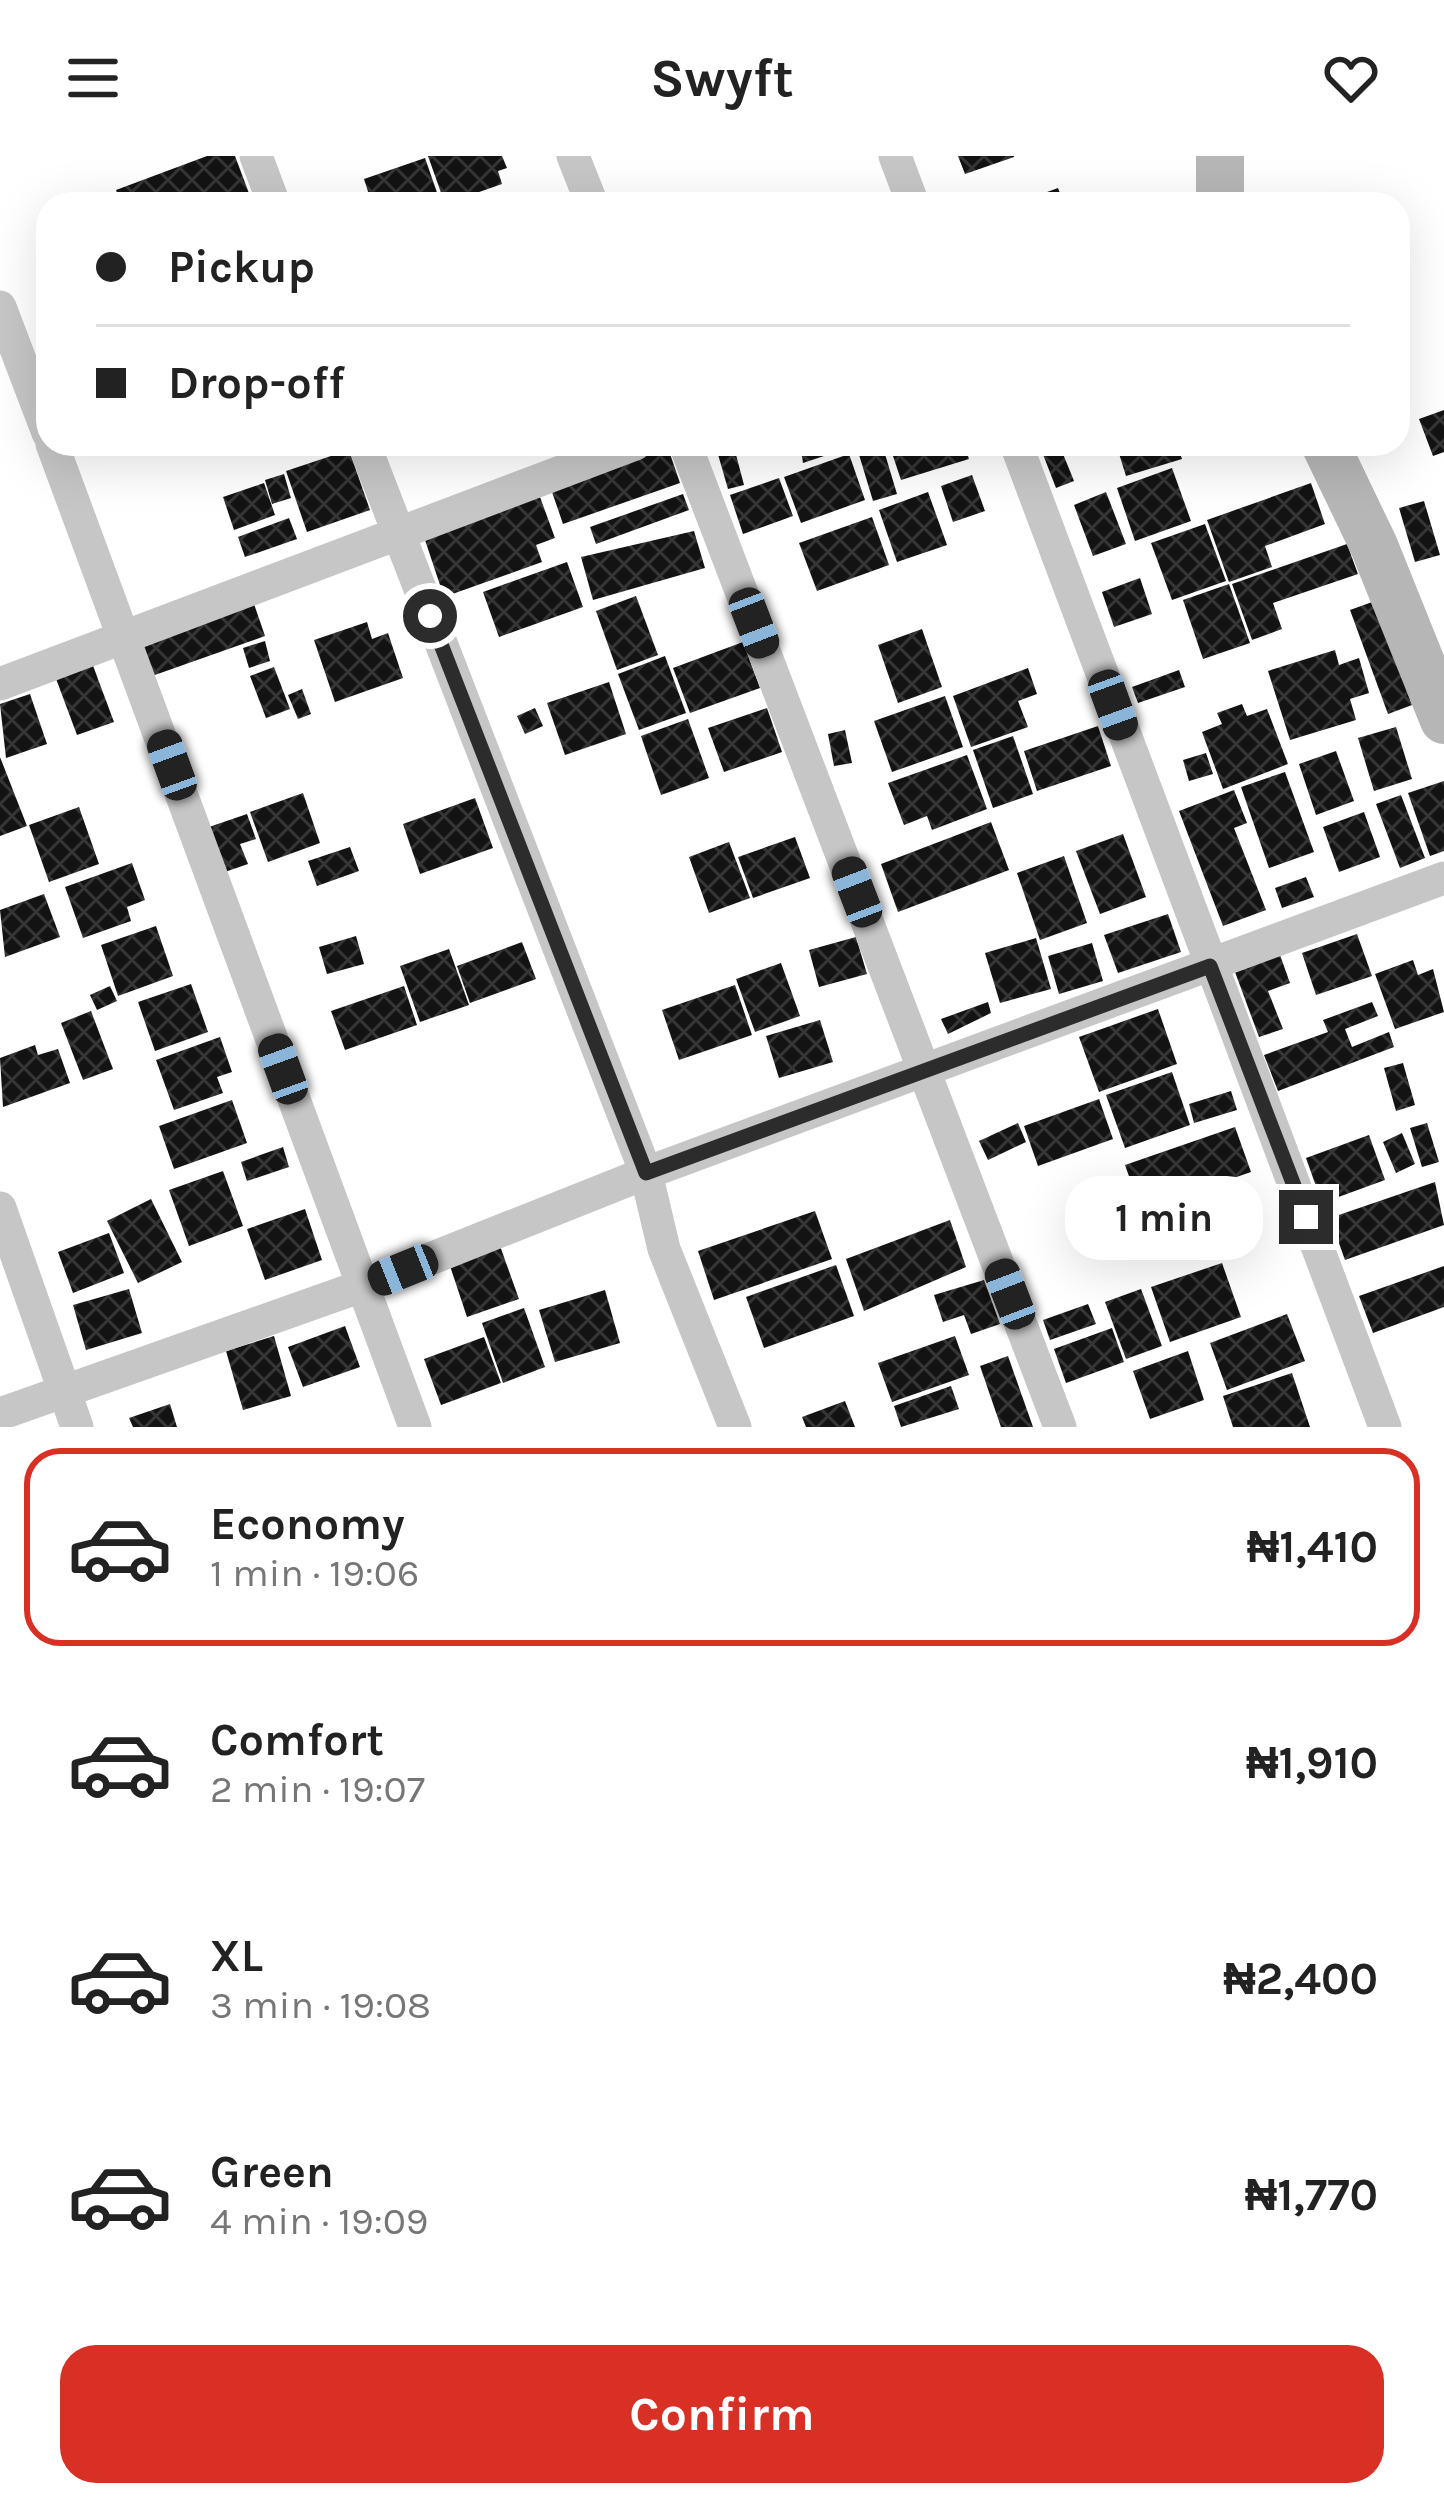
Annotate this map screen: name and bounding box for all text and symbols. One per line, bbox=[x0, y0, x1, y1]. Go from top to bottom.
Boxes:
icon: menu bbox=[60, 45, 126, 111]
icon: heart bbox=[1318, 45, 1384, 111]
text: Swyft bbox=[650, 46, 794, 110]
text: Pickup bbox=[168, 241, 315, 293]
text: Drop-off bbox=[168, 357, 345, 409]
car bbox=[724, 583, 784, 663]
route start bbox=[403, 589, 457, 643]
car bbox=[1084, 665, 1142, 745]
car bbox=[143, 725, 201, 805]
car bbox=[827, 852, 887, 932]
car bbox=[254, 1029, 312, 1109]
callout: 1 min bbox=[1066, 1175, 1264, 1259]
route end bbox=[1279, 1190, 1333, 1244]
text: 1 min bbox=[1115, 1195, 1213, 1241]
car bbox=[363, 1240, 443, 1300]
car bbox=[980, 1254, 1040, 1334]
icon: car bbox=[66, 1493, 174, 1601]
text: Economy bbox=[210, 1498, 405, 1550]
text: ₦1,410 bbox=[1247, 1521, 1378, 1573]
text: 1 min · 19:06 bbox=[210, 1550, 419, 1596]
icon: car bbox=[66, 1709, 174, 1817]
text: Comfort bbox=[210, 1714, 384, 1766]
text: ₦1,910 bbox=[1246, 1737, 1378, 1789]
text: 2 min · 19:07 bbox=[210, 1766, 425, 1812]
icon: car bbox=[66, 1925, 174, 2033]
text: XL bbox=[210, 1930, 263, 1982]
text: ₦2,400 bbox=[1223, 1953, 1378, 2005]
text: 3 min · 19:08 bbox=[210, 1982, 431, 2028]
icon: car bbox=[66, 2141, 174, 2249]
text: Green bbox=[210, 2146, 334, 2198]
text: ₦1,770 bbox=[1245, 2169, 1378, 2221]
text: 4 min · 19:09 bbox=[210, 2198, 428, 2244]
button: Confirm bbox=[60, 2345, 1384, 2483]

